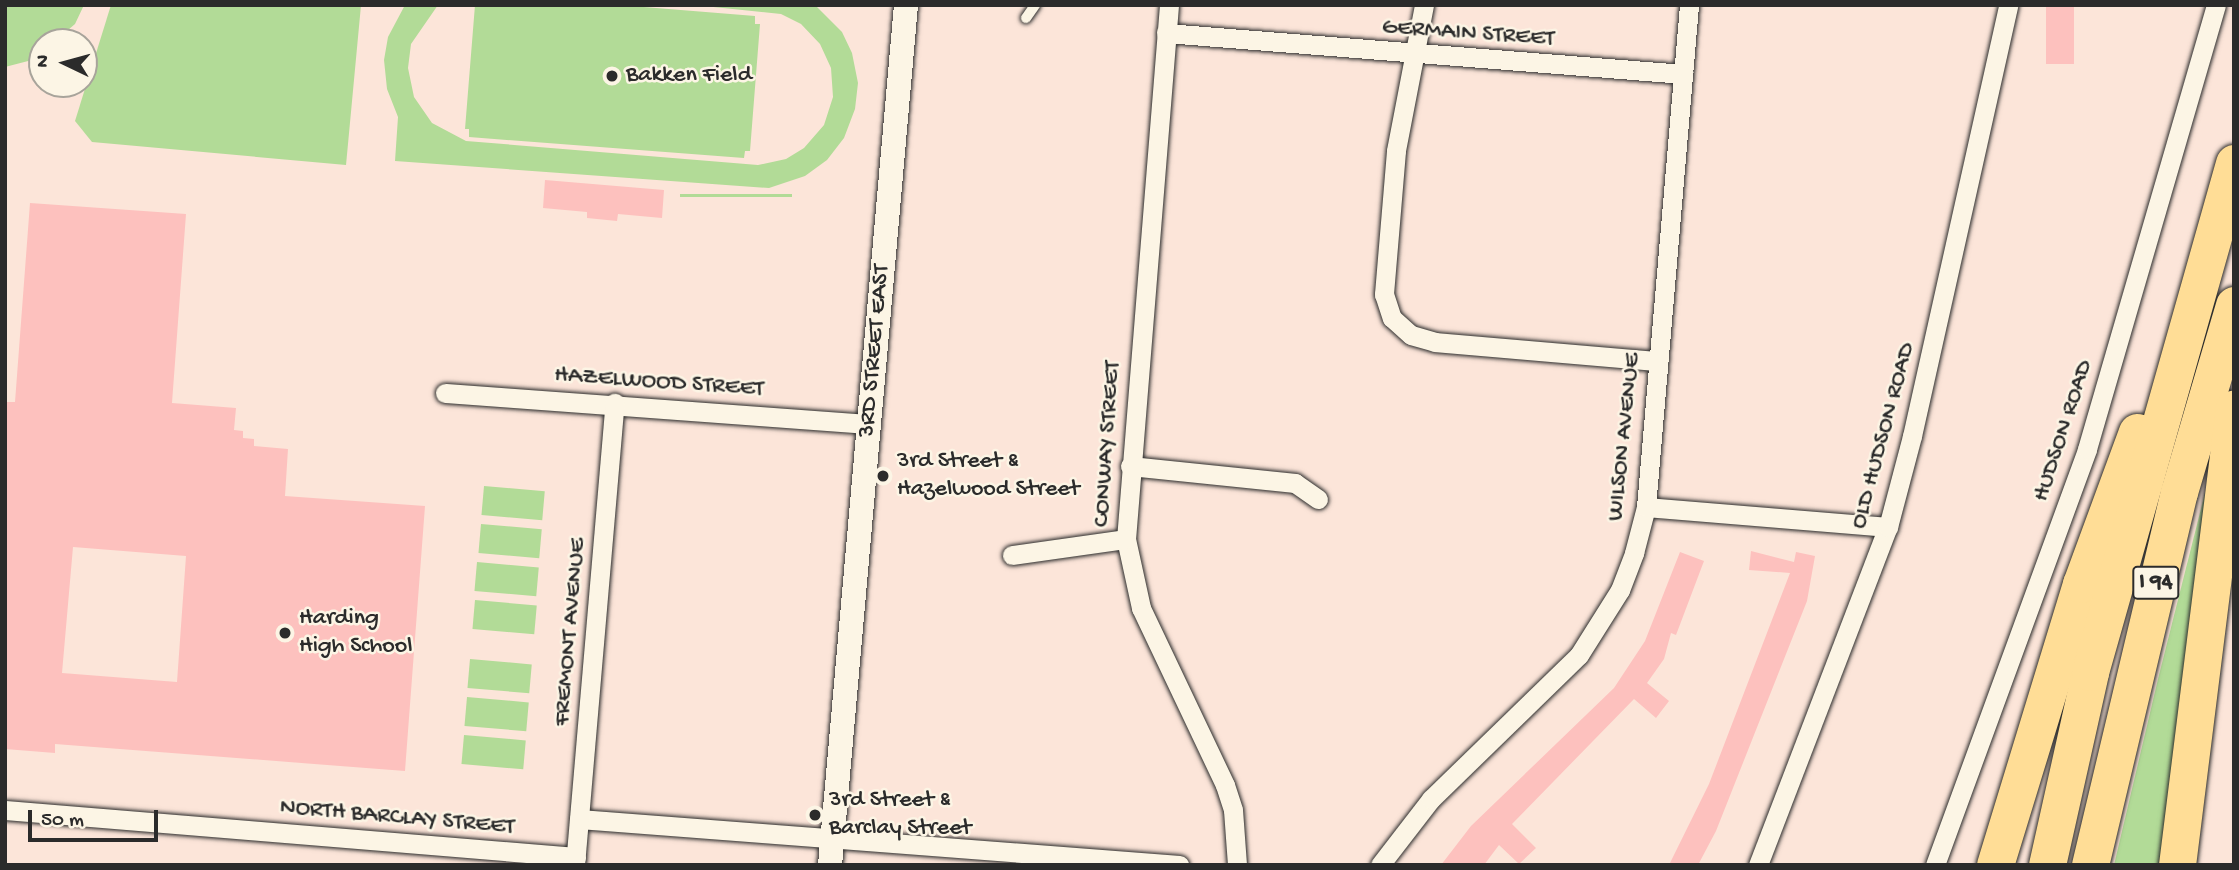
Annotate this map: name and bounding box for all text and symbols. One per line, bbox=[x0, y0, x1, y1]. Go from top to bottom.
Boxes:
street label: GERMAIN STREET bbox=[1381, 14, 1555, 54]
north arrow bbox=[28, 28, 98, 98]
text: N bbox=[32, 54, 56, 68]
place label: Bakken Field bbox=[626, 62, 752, 90]
marker: Bakken Field bbox=[604, 68, 620, 84]
street label: 3RD STREET EAST bbox=[853, 263, 897, 439]
street label: OLD HUDSON ROAD bbox=[1845, 340, 1923, 532]
street label: WILSON AVENUE bbox=[1602, 352, 1648, 522]
street label: HUDSON ROAD bbox=[2028, 357, 2100, 505]
street label: CONWAY STREET bbox=[1088, 360, 1128, 528]
street label: HAZELWOOD STREET bbox=[553, 361, 765, 405]
place label: 3rd Street & Hazelwood Street bbox=[897, 448, 1080, 504]
marker: 3rd Street & Hazelwood Street bbox=[875, 468, 891, 484]
street label: FREMONT AVENUE bbox=[548, 537, 594, 727]
road number: I 94 bbox=[2132, 564, 2180, 603]
place label: Harding High School bbox=[299, 605, 413, 661]
marker: Harding High School bbox=[277, 625, 293, 641]
place label: 3rd Street & Barclay Street bbox=[829, 787, 971, 843]
street label: NORTH BARCLAY STREET bbox=[279, 793, 515, 843]
scale bar bbox=[32, 796, 161, 840]
marker: 3rd Street & Barclay Street bbox=[807, 807, 823, 823]
text: 50 m bbox=[41, 809, 84, 834]

